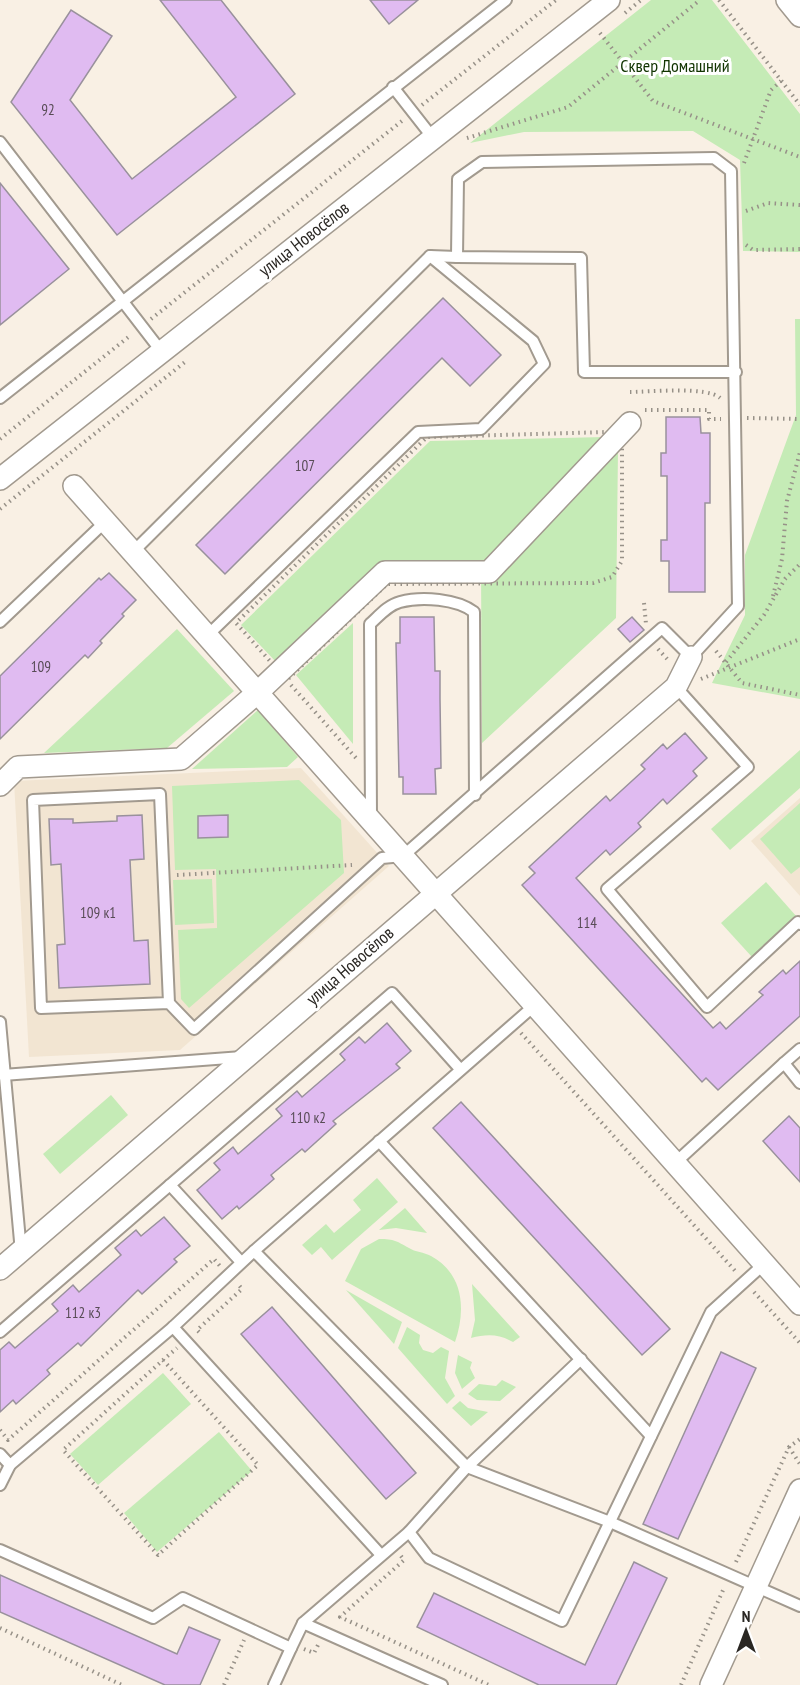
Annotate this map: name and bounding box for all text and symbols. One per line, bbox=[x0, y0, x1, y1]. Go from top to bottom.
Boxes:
park label: Сквер Домашний bbox=[620, 54, 730, 77]
house number: 92 bbox=[41, 100, 55, 119]
street label: улица Новосёлов bbox=[254, 196, 354, 281]
house number: 107 bbox=[295, 456, 315, 475]
house number: 109 bbox=[31, 657, 51, 676]
house number: 109 к1 bbox=[80, 903, 116, 922]
house number: 114 bbox=[577, 913, 597, 932]
street label: улица Новосёлов bbox=[301, 921, 398, 1010]
house number: 110 к2 bbox=[290, 1108, 326, 1127]
house number: 112 к3 bbox=[65, 1303, 101, 1322]
north arrow bbox=[716, 1601, 776, 1661]
text: N bbox=[742, 1606, 750, 1626]

